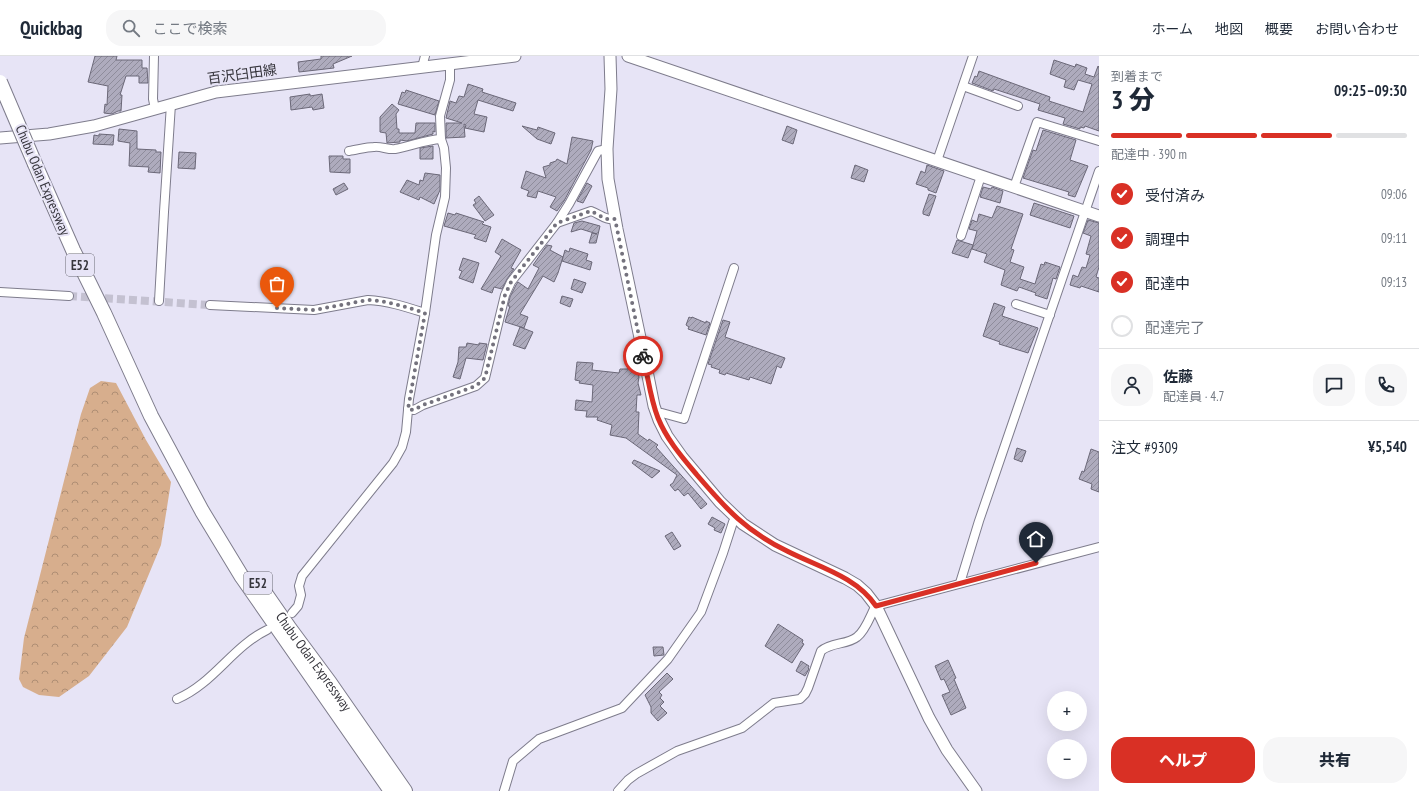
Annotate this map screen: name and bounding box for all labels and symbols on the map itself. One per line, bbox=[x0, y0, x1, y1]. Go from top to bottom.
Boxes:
street label: 百沢臼田線 bbox=[206, 60, 278, 88]
street label: Chubu Odan Expressway bbox=[12, 122, 75, 239]
road number: E52 bbox=[66, 254, 94, 276]
pin bbox=[260, 267, 294, 308]
courier bbox=[623, 336, 663, 376]
pin bbox=[1019, 522, 1053, 563]
road number: E52 bbox=[244, 572, 272, 594]
street label: Chubu Odan Expressway bbox=[272, 608, 356, 715]

